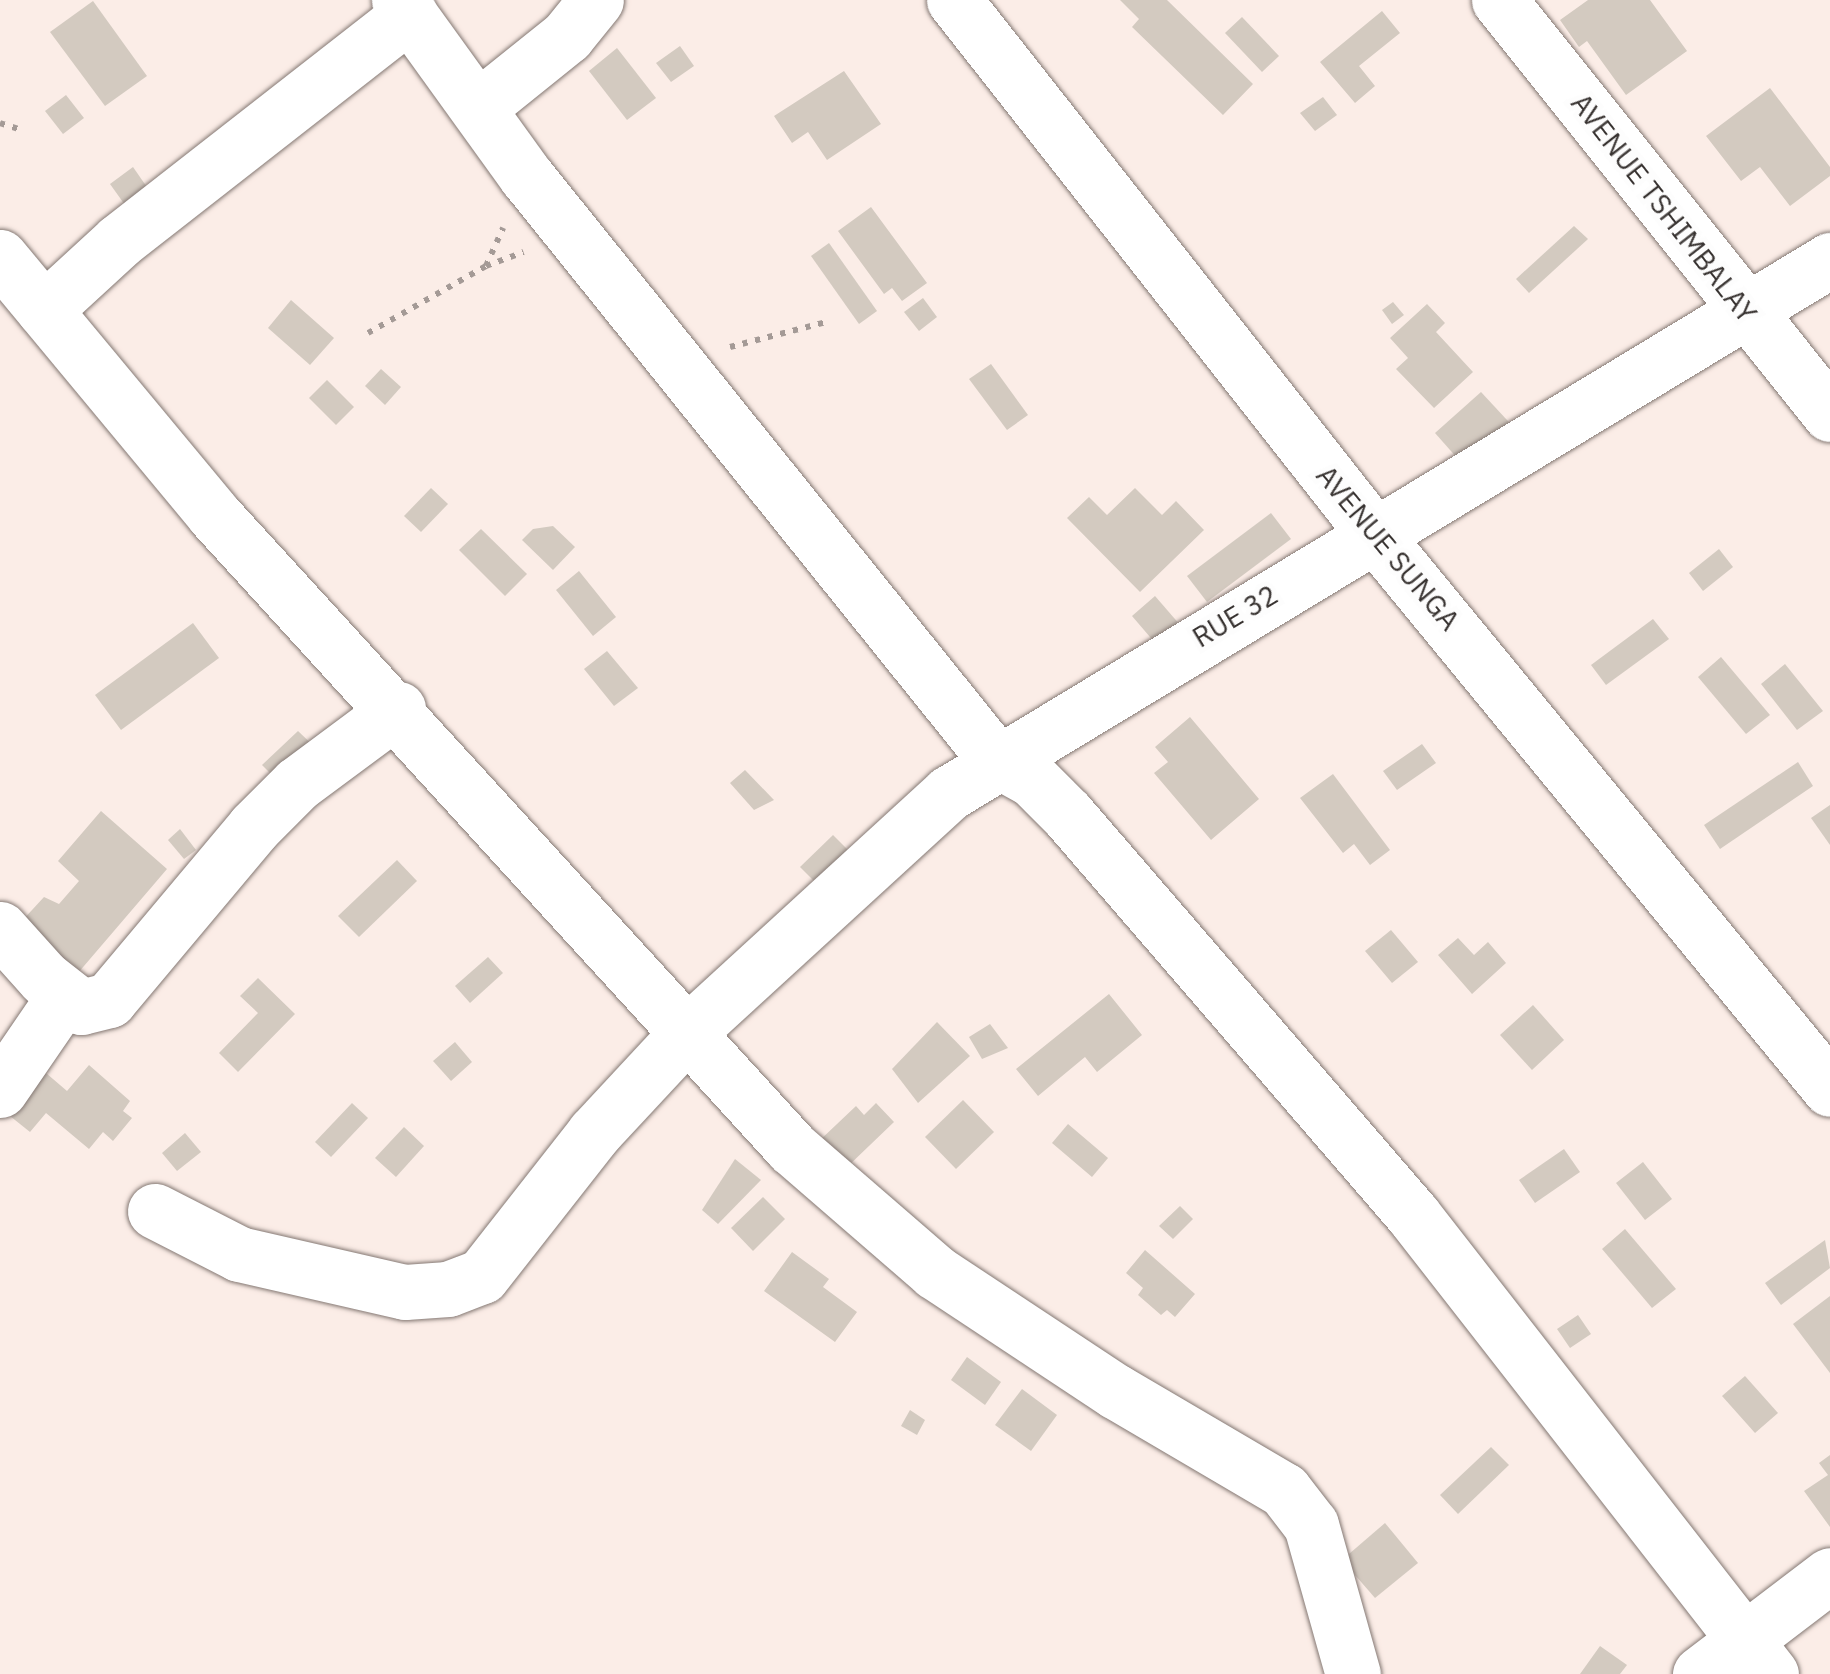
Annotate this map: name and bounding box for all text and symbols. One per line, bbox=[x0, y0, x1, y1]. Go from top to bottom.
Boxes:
street label: AVENUE TSHIMBALAY bbox=[1564, 87, 1764, 329]
street label: AVENUE SUNGA bbox=[1309, 459, 1467, 637]
street label: RUE 32 bbox=[1186, 578, 1284, 654]

